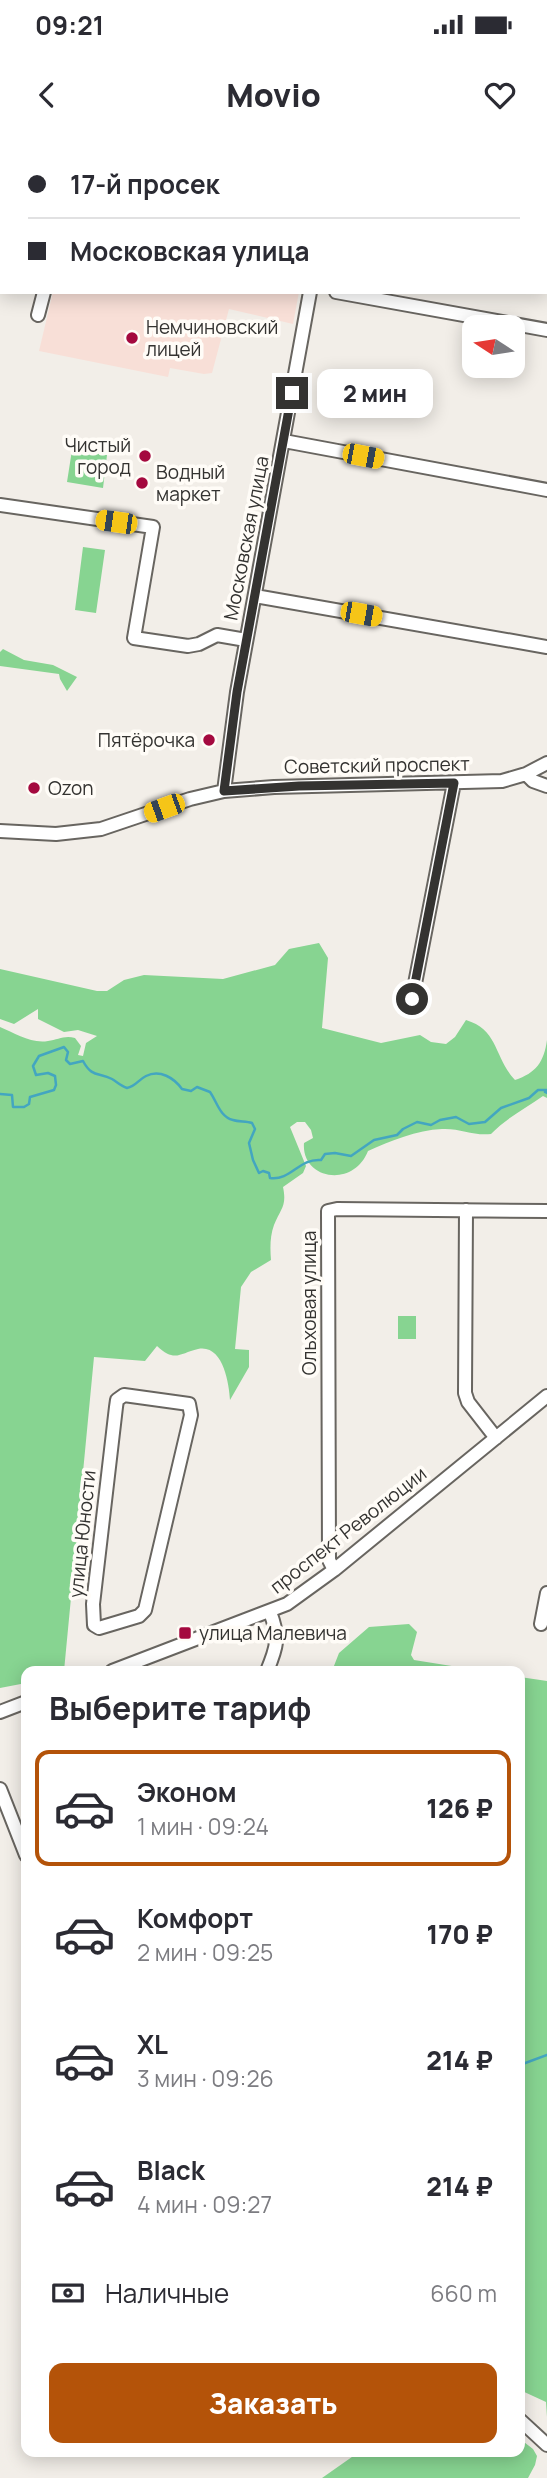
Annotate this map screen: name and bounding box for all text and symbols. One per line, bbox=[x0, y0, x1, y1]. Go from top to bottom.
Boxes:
text: 09:21 bbox=[35, 7, 104, 43]
text: Movio bbox=[226, 73, 321, 117]
icon: back bbox=[28, 76, 66, 114]
icon: heart bbox=[481, 76, 519, 114]
text: 17-й просек bbox=[70, 166, 220, 202]
text: Московская улица bbox=[70, 233, 309, 269]
place label: Немчиновский лицей bbox=[146, 314, 278, 362]
north arrow bbox=[462, 315, 525, 378]
map controls bbox=[462, 315, 525, 378]
marker: Немчиновский лицей bbox=[124, 330, 140, 346]
callout: 2 мин bbox=[316, 369, 432, 418]
route end bbox=[276, 377, 308, 409]
text: 2 мин bbox=[343, 377, 407, 409]
place label: Чистый город bbox=[64, 432, 131, 480]
car bbox=[341, 442, 386, 470]
marker: Чистый город bbox=[137, 448, 153, 464]
street label: Московская улица bbox=[217, 454, 275, 622]
place label: Водный маркет bbox=[156, 459, 225, 507]
marker: Водный маркет bbox=[134, 475, 150, 491]
car bbox=[94, 509, 139, 535]
car bbox=[339, 600, 384, 628]
place label: Пятёрочка bbox=[98, 727, 195, 753]
marker: Пятёрочка bbox=[201, 732, 217, 748]
street label: Советский проспект bbox=[284, 750, 470, 780]
place label: Ozon bbox=[48, 775, 94, 801]
marker: Ozon bbox=[26, 780, 42, 796]
car bbox=[141, 791, 188, 825]
route start bbox=[396, 983, 428, 1015]
street label: Ольховая улица bbox=[296, 1231, 322, 1375]
street label: проспект Революции bbox=[264, 1461, 432, 1599]
street label: улица Юности bbox=[62, 1469, 102, 1599]
place label: улица Малевича bbox=[199, 1620, 347, 1646]
marker: улица Малевича bbox=[177, 1625, 193, 1641]
text: Выберите тариф bbox=[49, 1686, 311, 1730]
text: Эконом bbox=[137, 1774, 237, 1810]
icon: car bbox=[53, 1777, 116, 1840]
text: 126 ₽ bbox=[426, 1790, 493, 1826]
text: 1 мин · 09:24 bbox=[137, 1810, 269, 1842]
text: Комфорт bbox=[137, 1900, 253, 1936]
icon: car bbox=[53, 1903, 116, 1966]
text: 170 ₽ bbox=[426, 1916, 493, 1952]
text: 2 мин · 09:25 bbox=[137, 1936, 273, 1968]
text: XL bbox=[137, 2026, 168, 2062]
icon: car bbox=[53, 2029, 116, 2092]
text: 214 ₽ bbox=[426, 2042, 493, 2078]
text: 3 мин · 09:26 bbox=[137, 2062, 274, 2094]
text: Black bbox=[137, 2152, 205, 2188]
icon: car bbox=[53, 2155, 116, 2218]
text: 214 ₽ bbox=[426, 2168, 493, 2204]
text: 4 мин · 09:27 bbox=[137, 2188, 272, 2220]
icon: cash bbox=[49, 2274, 87, 2312]
text: Наличные bbox=[105, 2275, 229, 2311]
text: 660 m bbox=[430, 2277, 497, 2309]
button: Заказать bbox=[49, 2363, 497, 2443]

